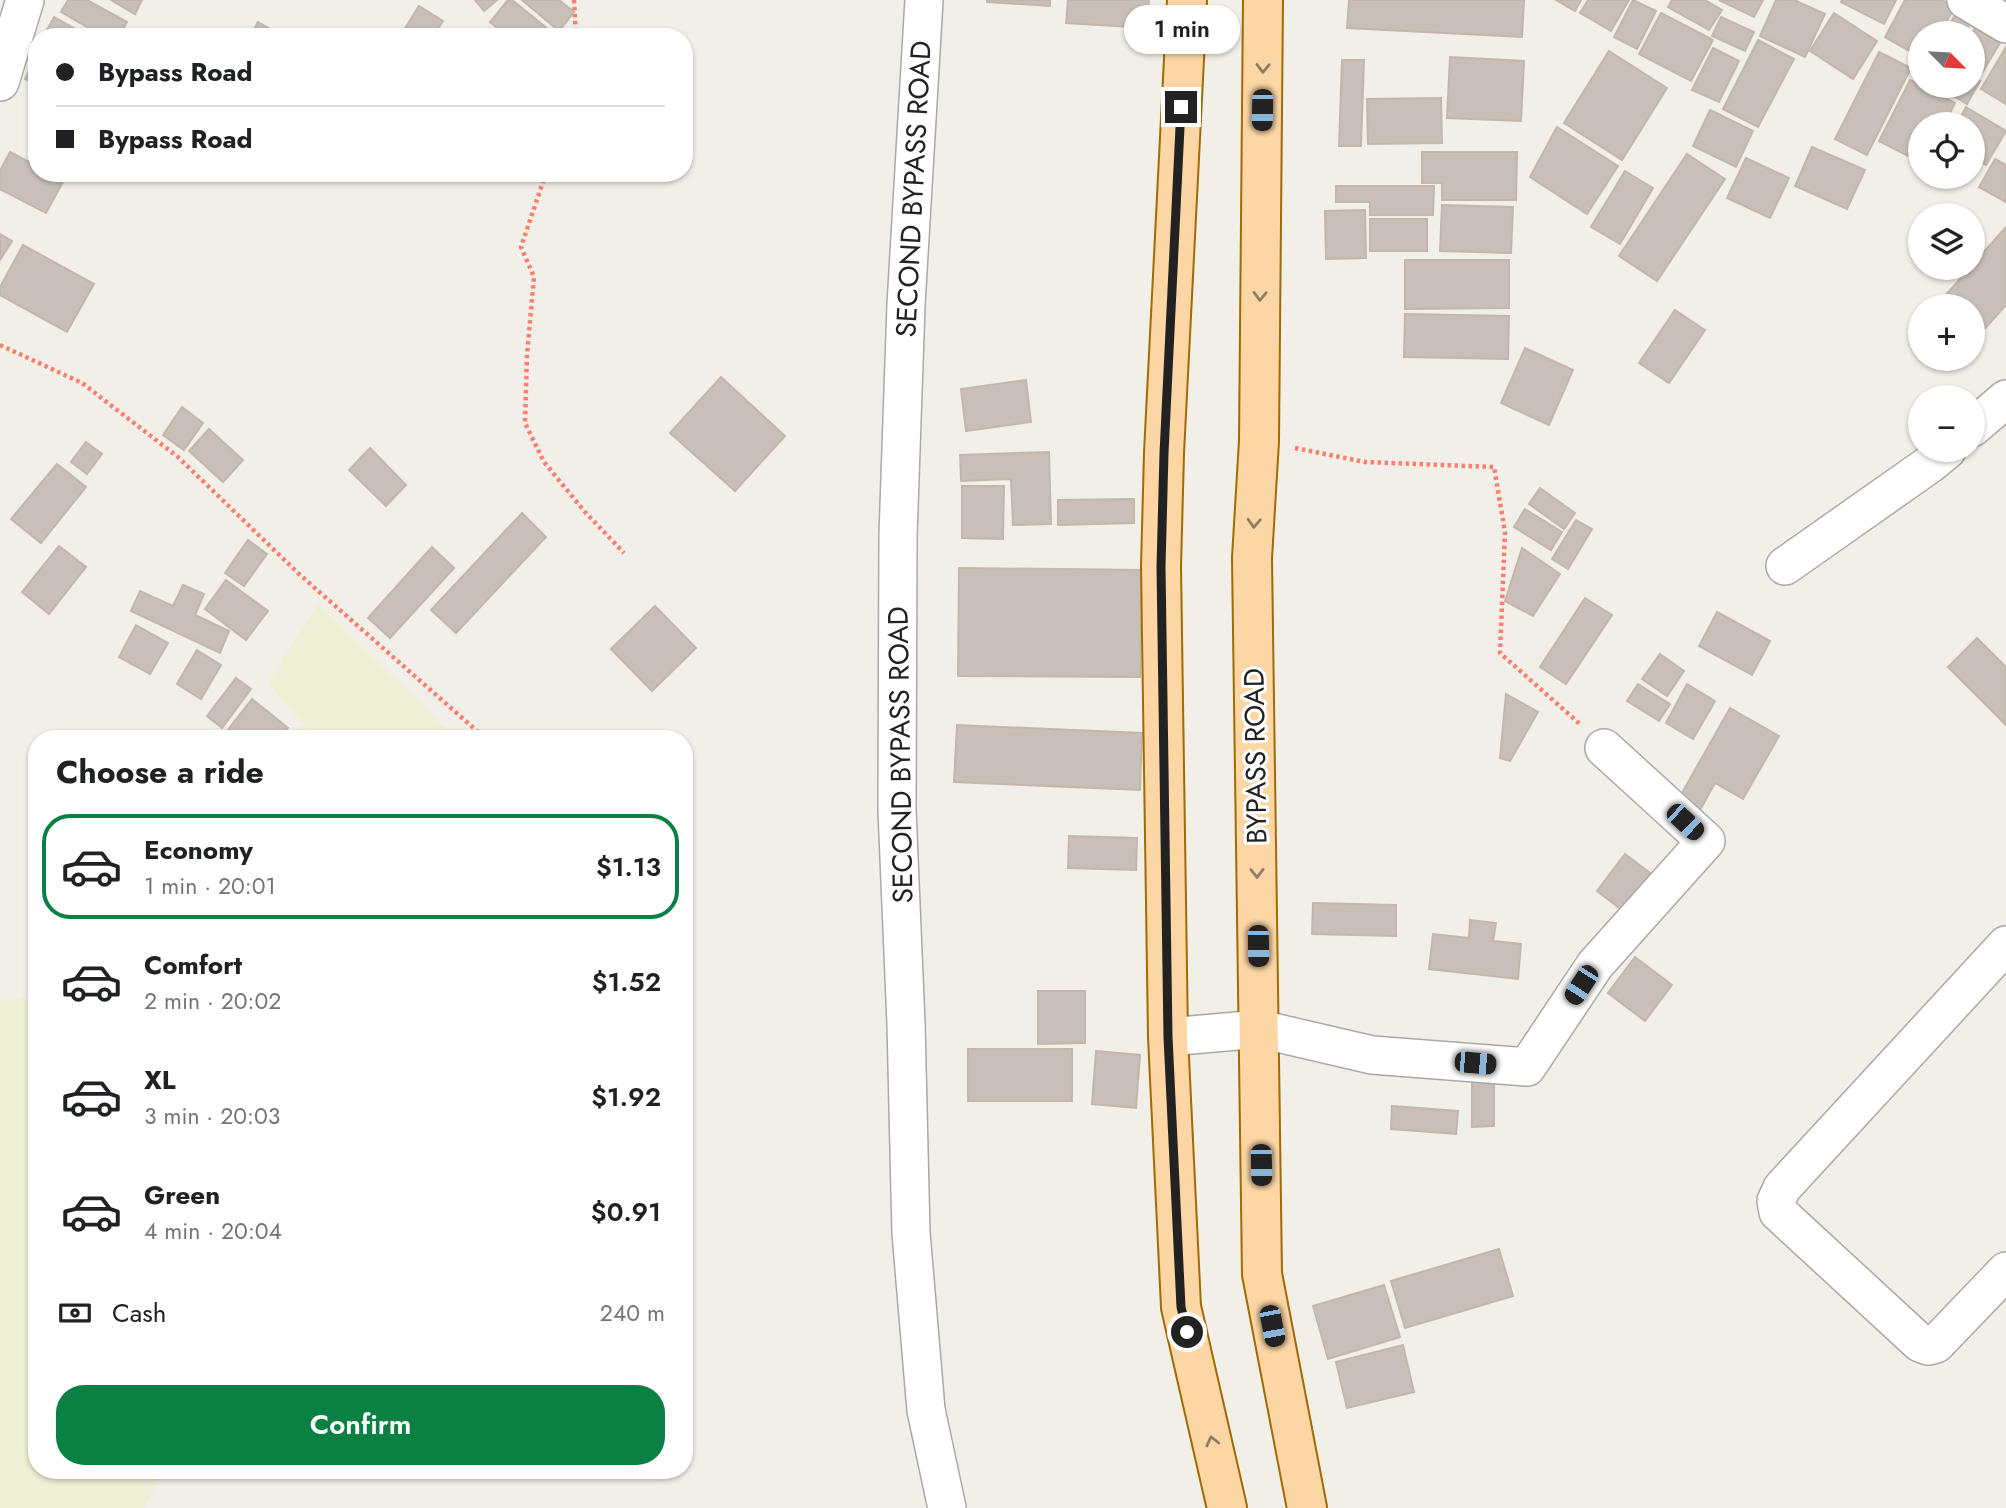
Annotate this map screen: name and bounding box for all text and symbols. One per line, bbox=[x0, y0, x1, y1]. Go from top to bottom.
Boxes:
callout: 1 min bbox=[1123, 6, 1239, 55]
text: 1 min bbox=[1154, 12, 1210, 46]
north arrow bbox=[1908, 21, 1984, 98]
map controls bbox=[1908, 21, 1985, 462]
street label: SECOND BYPASS ROAD bbox=[885, 40, 942, 338]
text: Bypass Road bbox=[98, 53, 253, 91]
one-way arrow bbox=[1255, 63, 1271, 74]
car bbox=[1252, 89, 1273, 131]
route end bbox=[1165, 91, 1197, 123]
button: locate bbox=[1908, 112, 1985, 189]
text: Bypass Road bbox=[98, 120, 253, 158]
button: layers bbox=[1908, 203, 1985, 280]
one-way arrow bbox=[1252, 291, 1268, 301]
button: + bbox=[1908, 294, 1985, 371]
button: − bbox=[1908, 385, 1985, 462]
one-way arrow bbox=[1247, 518, 1262, 529]
street label: SECOND BYPASS ROAD bbox=[877, 606, 924, 904]
street label: BYPASS ROAD bbox=[1233, 668, 1278, 844]
text: Choose a ride bbox=[56, 749, 264, 795]
car bbox=[1663, 800, 1708, 844]
text: Economy bbox=[144, 831, 253, 869]
icon: car bbox=[60, 835, 123, 898]
text: $1.13 bbox=[596, 848, 661, 886]
one-way arrow bbox=[1249, 868, 1265, 879]
text: 1 min · 20:01 bbox=[144, 869, 276, 903]
car bbox=[1248, 925, 1269, 967]
text: Comfort bbox=[144, 946, 242, 984]
icon: car bbox=[60, 950, 123, 1013]
car bbox=[1561, 962, 1602, 1008]
text: $1.52 bbox=[592, 963, 661, 1001]
text: 2 min · 20:02 bbox=[144, 984, 281, 1018]
car bbox=[1454, 1051, 1497, 1075]
text: XL bbox=[144, 1061, 176, 1099]
icon: car bbox=[60, 1065, 123, 1128]
text: $1.92 bbox=[591, 1078, 661, 1116]
text: 3 min · 20:03 bbox=[144, 1099, 280, 1133]
car bbox=[1251, 1144, 1272, 1186]
text: Green bbox=[144, 1176, 220, 1214]
icon: car bbox=[60, 1180, 123, 1243]
text: $0.91 bbox=[591, 1193, 661, 1231]
text: 4 min · 20:04 bbox=[144, 1214, 282, 1248]
icon: cash bbox=[56, 1294, 94, 1332]
text: Cash bbox=[112, 1294, 166, 1332]
text: 240 m bbox=[600, 1296, 665, 1330]
car bbox=[1258, 1303, 1287, 1349]
route start bbox=[1171, 1316, 1203, 1348]
button: Confirm bbox=[56, 1385, 665, 1465]
one-way arrow bbox=[1205, 1435, 1220, 1447]

